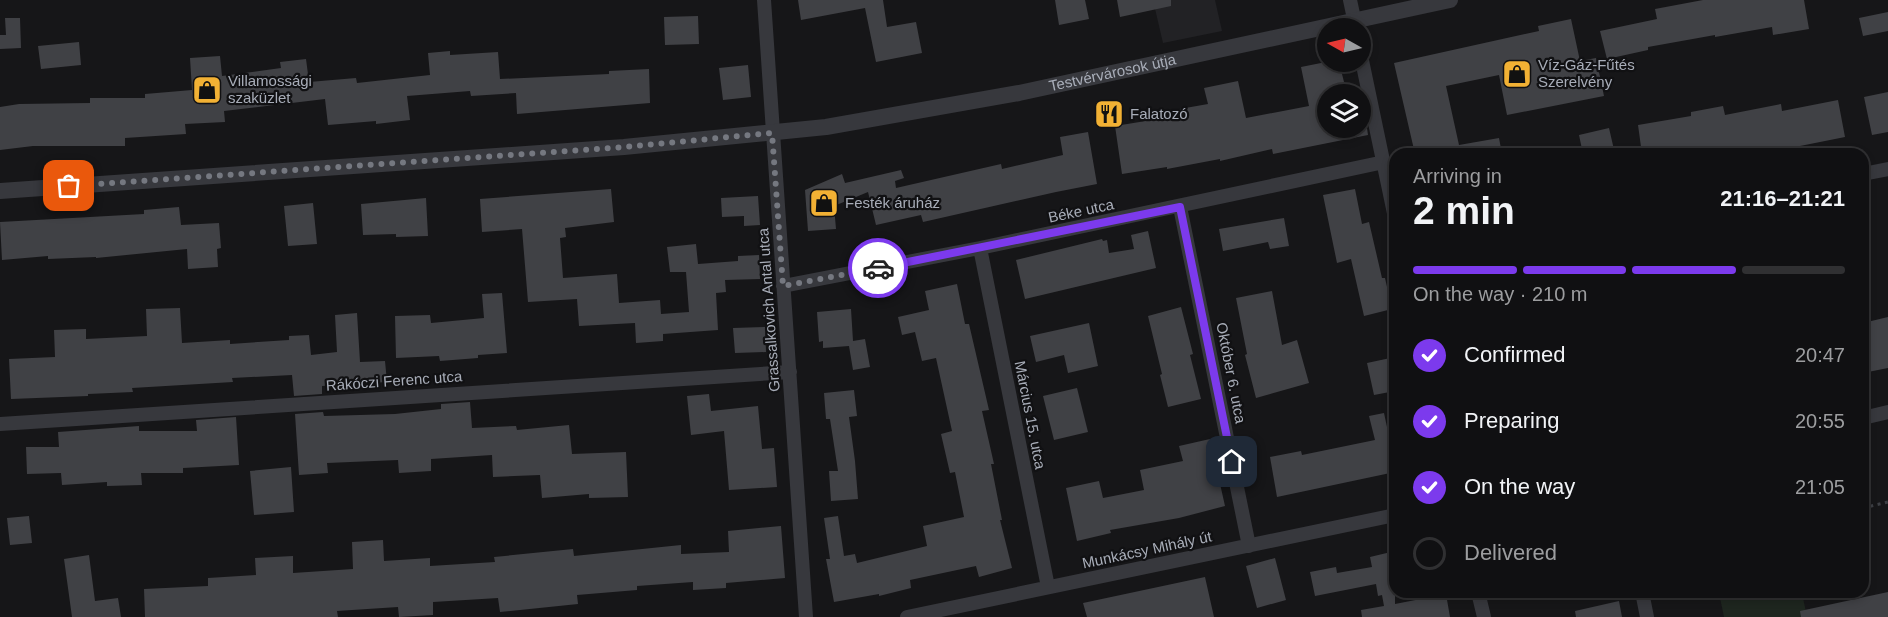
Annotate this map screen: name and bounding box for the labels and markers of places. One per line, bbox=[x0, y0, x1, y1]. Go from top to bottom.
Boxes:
place label: Víz-Gáz-Fűtés Szerelvény bbox=[1538, 56, 1635, 90]
shop icon: Víz-Gáz-Fűtés Szerelvény bbox=[1501, 58, 1533, 90]
place label: Villamossági szaküzlet bbox=[228, 72, 312, 106]
shop icon: Villamossági szaküzlet bbox=[191, 74, 223, 106]
restaurant icon: Falatozó bbox=[1093, 98, 1125, 130]
place label: Falatozó bbox=[1130, 105, 1188, 122]
pin bbox=[43, 160, 94, 211]
shop icon: Festék áruház bbox=[808, 187, 840, 219]
place label: Festék áruház bbox=[845, 194, 940, 211]
pin bbox=[1206, 436, 1257, 487]

